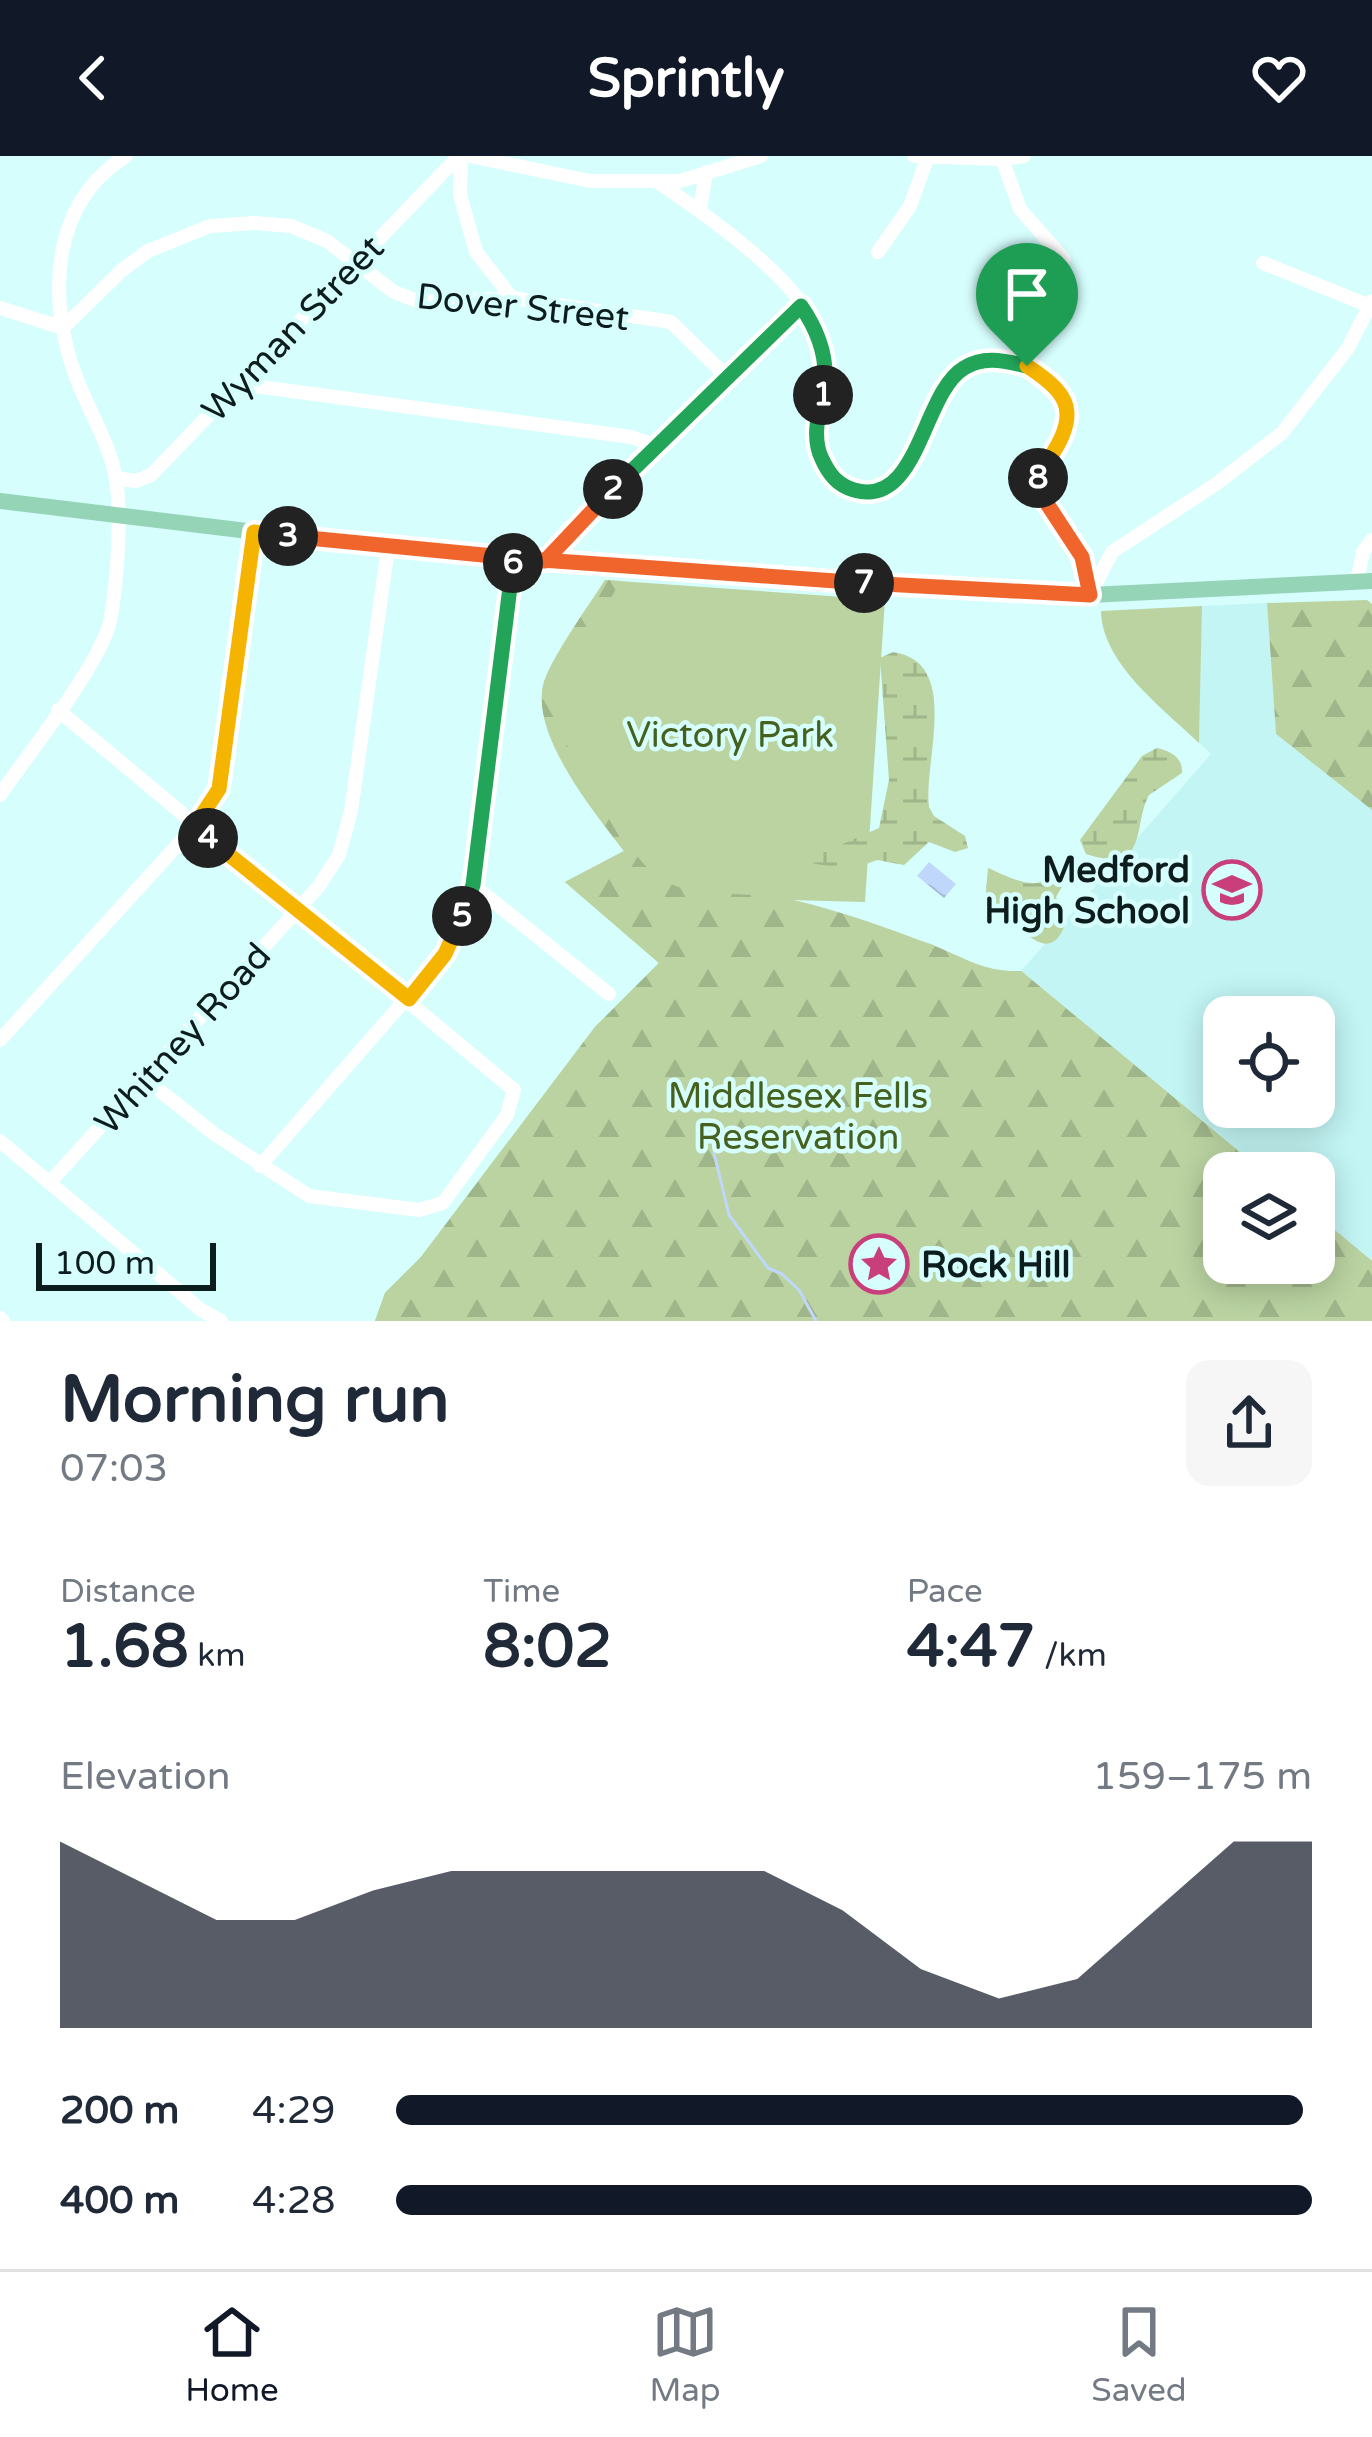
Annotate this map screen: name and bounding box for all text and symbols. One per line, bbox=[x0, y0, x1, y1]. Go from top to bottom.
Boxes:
icon: back bbox=[60, 45, 126, 111]
icon: heart bbox=[1246, 45, 1312, 111]
text: Sprintly bbox=[588, 46, 784, 111]
street label: Wyman Street bbox=[193, 227, 393, 431]
pin bbox=[976, 243, 1078, 366]
icon: arrive bbox=[994, 261, 1060, 327]
street label: Dover Street bbox=[415, 275, 631, 340]
pin: 1 bbox=[793, 365, 853, 425]
text: 1 bbox=[813, 375, 833, 414]
pin: 8 bbox=[1008, 448, 1068, 508]
text: 8 bbox=[1028, 458, 1048, 497]
pin: 2 bbox=[583, 459, 643, 519]
text: 2 bbox=[603, 469, 623, 508]
pin: 3 bbox=[258, 506, 318, 566]
text: 3 bbox=[278, 516, 298, 555]
pin: 6 bbox=[483, 533, 543, 593]
text: 6 bbox=[503, 543, 523, 582]
pin: 7 bbox=[834, 553, 894, 613]
text: 7 bbox=[854, 563, 874, 602]
park label: Victory Park bbox=[626, 714, 834, 757]
pin: 4 bbox=[178, 808, 238, 868]
text: 4 bbox=[198, 818, 218, 857]
place label: Medford High School bbox=[984, 849, 1190, 933]
school or university icon: Medford High School bbox=[1201, 859, 1263, 921]
pin: 5 bbox=[432, 886, 492, 946]
text: 5 bbox=[452, 896, 472, 935]
street label: Whitney Road bbox=[86, 935, 280, 1143]
map controls bbox=[1203, 996, 1335, 1284]
button: locate bbox=[1203, 996, 1335, 1128]
park label: Middlesex Fells Reservation bbox=[668, 1075, 928, 1159]
button: layers bbox=[1203, 1152, 1335, 1284]
place icon: Rock Hill bbox=[848, 1233, 910, 1295]
scale bar bbox=[36, 1237, 216, 1290]
text: 100 m bbox=[54, 1244, 155, 1283]
place label: Rock Hill bbox=[921, 1244, 1070, 1287]
text: Morning run bbox=[60, 1360, 450, 1440]
button: share bbox=[1186, 1360, 1312, 1486]
text: 07:03 bbox=[60, 1445, 168, 1492]
text: Distance bbox=[60, 1572, 196, 1611]
text: Time bbox=[483, 1572, 560, 1611]
text: Pace bbox=[907, 1572, 983, 1611]
text: 1.68 bbox=[60, 1611, 189, 1683]
text: 8:02 bbox=[483, 1611, 612, 1683]
text: 4:47 bbox=[907, 1611, 1035, 1683]
text: km bbox=[189, 1636, 246, 1675]
text: /km bbox=[1035, 1636, 1107, 1675]
text: Elevation bbox=[60, 1753, 230, 1800]
text: 159–175 m bbox=[1092, 1753, 1312, 1800]
text: 200 m bbox=[60, 2087, 179, 2134]
text: 4:29 bbox=[252, 2087, 336, 2134]
text: 400 m bbox=[60, 2177, 179, 2224]
text: 4:28 bbox=[252, 2177, 336, 2224]
tab: Home bbox=[185, 2299, 279, 2410]
tab: Map bbox=[649, 2299, 721, 2410]
tab: Saved bbox=[1091, 2299, 1187, 2410]

